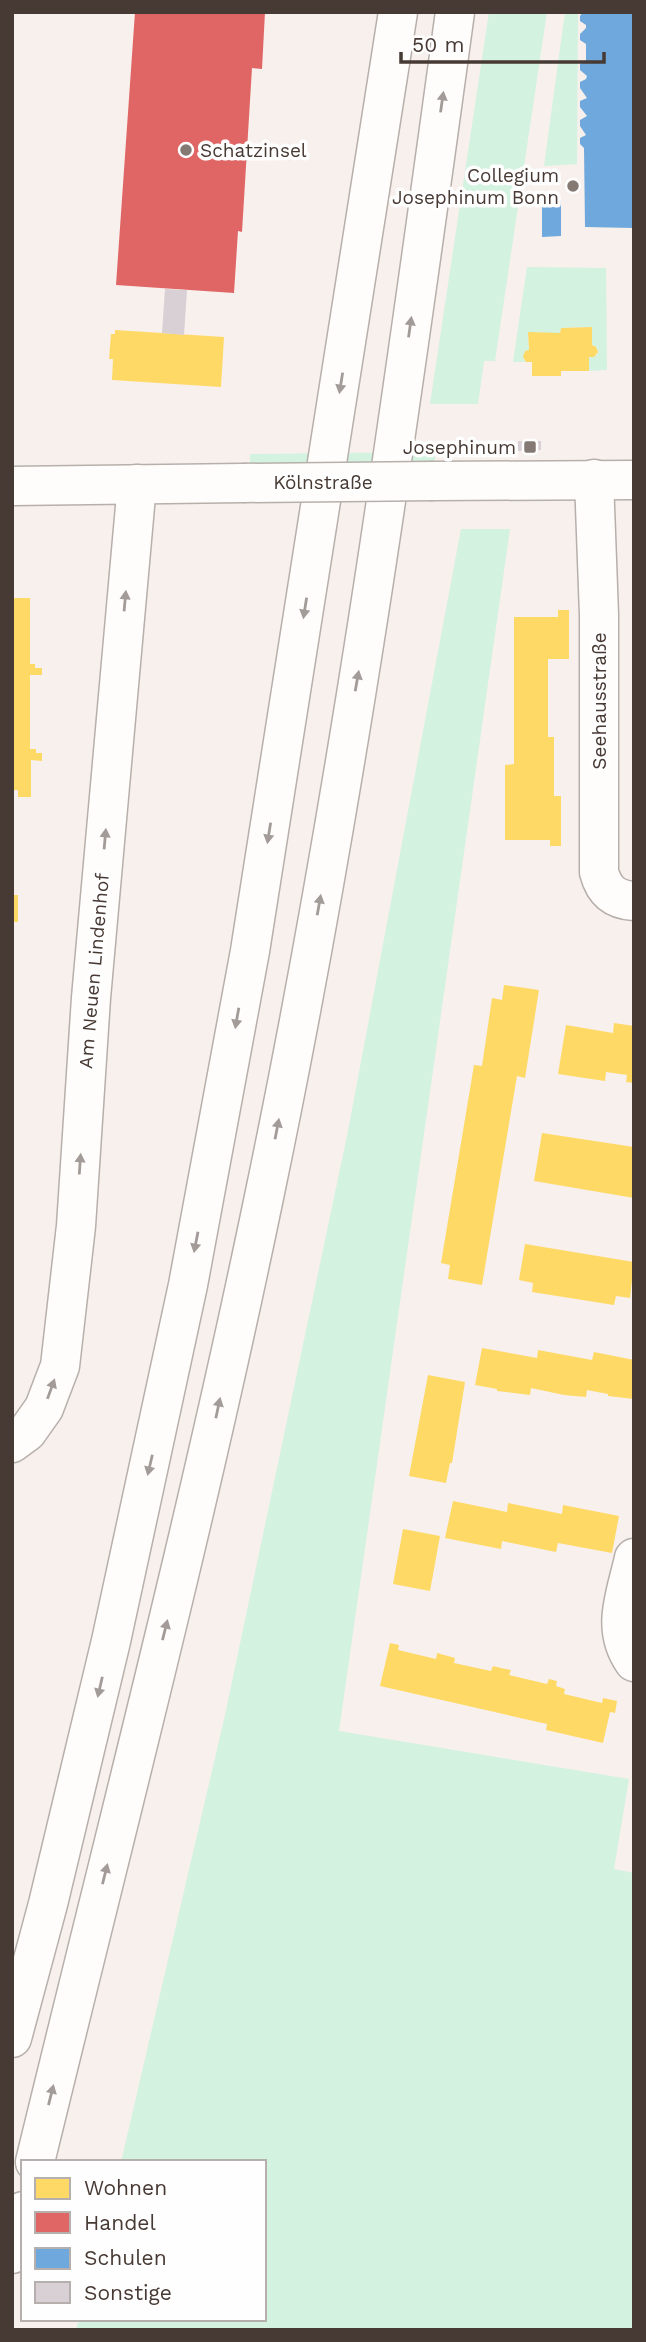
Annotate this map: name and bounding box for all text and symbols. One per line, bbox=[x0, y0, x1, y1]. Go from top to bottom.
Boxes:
scale bar bbox=[401, 21, 604, 65]
text: 50 m bbox=[412, 32, 464, 57]
one-way arrow bbox=[437, 91, 448, 113]
place label: Schatzinsel bbox=[200, 139, 307, 162]
marker: Schatzinsel bbox=[178, 142, 194, 158]
place label: Collegium Josephinum Bonn bbox=[392, 164, 559, 209]
marker: Collegium Josephinum Bonn bbox=[565, 178, 581, 194]
one-way arrow bbox=[405, 316, 416, 338]
one-way arrow bbox=[335, 372, 346, 394]
place label: Josephinum bbox=[403, 436, 516, 459]
marker: Josephinum bbox=[522, 439, 538, 455]
street label: Kölnstraße bbox=[273, 471, 373, 494]
one-way arrow bbox=[120, 589, 131, 611]
one-way arrow bbox=[299, 597, 310, 619]
street label: Seehausstraße bbox=[588, 632, 611, 770]
one-way arrow bbox=[352, 670, 363, 692]
one-way arrow bbox=[263, 822, 274, 844]
one-way arrow bbox=[100, 828, 111, 850]
street label: Am Neuen Lindenhof bbox=[74, 872, 114, 1070]
one-way arrow bbox=[314, 894, 325, 916]
one-way arrow bbox=[232, 1007, 243, 1029]
one-way arrow bbox=[272, 1118, 283, 1140]
one-way arrow bbox=[75, 1153, 86, 1175]
one-way arrow bbox=[190, 1231, 201, 1253]
one-way arrow bbox=[46, 1378, 57, 1399]
one-way arrow bbox=[212, 1397, 223, 1419]
one-way arrow bbox=[145, 1454, 156, 1476]
one-way arrow bbox=[159, 1618, 170, 1640]
one-way arrow bbox=[95, 1676, 106, 1698]
one-way arrow bbox=[100, 1863, 111, 1885]
one-way arrow bbox=[46, 2084, 57, 2106]
legend bbox=[21, 2160, 266, 2321]
text: Wohnen bbox=[84, 2175, 167, 2200]
text: Handel bbox=[84, 2210, 156, 2235]
text: Schulen bbox=[84, 2245, 167, 2270]
text: Sonstige bbox=[84, 2280, 172, 2305]

